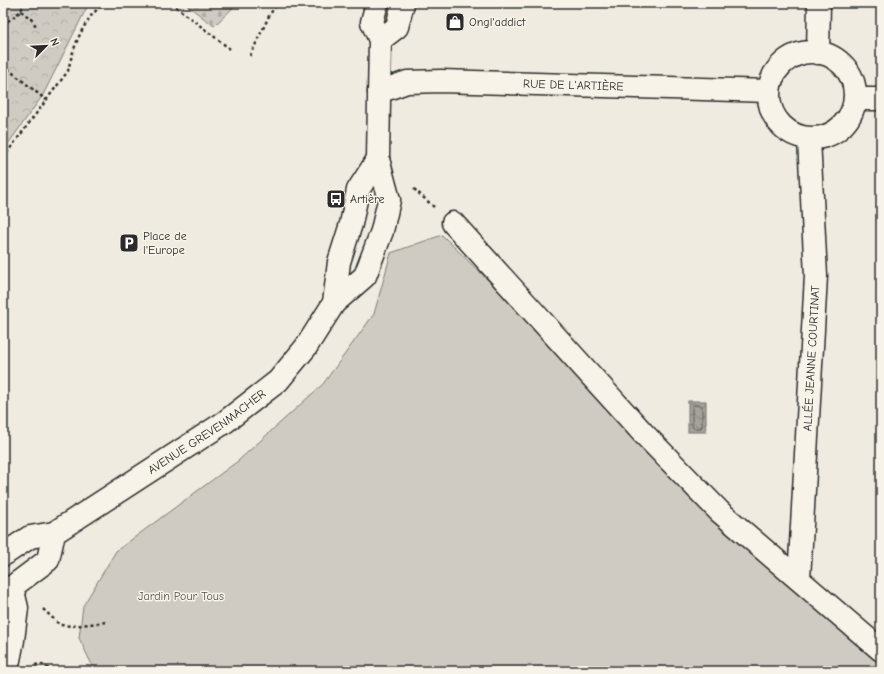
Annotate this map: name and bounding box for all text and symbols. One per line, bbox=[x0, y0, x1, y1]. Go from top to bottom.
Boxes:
shop icon: Ongl'addict bbox=[444, 11, 466, 33]
place label: Ongl'addict bbox=[469, 15, 526, 29]
north arrow bbox=[26, 26, 66, 66]
text: N bbox=[47, 36, 62, 48]
street label: RUE DE L'ARTIÈRE bbox=[523, 76, 624, 94]
bus stop icon: Artière bbox=[325, 188, 347, 210]
place label: Artière bbox=[350, 192, 384, 206]
place label: Place de l'Europe bbox=[143, 229, 187, 257]
parking icon: Place de l'Europe bbox=[118, 232, 140, 254]
street label: ALLÉE JEANNE COURTINAT bbox=[800, 284, 823, 432]
street label: AVENUE GREVENMACHER bbox=[145, 386, 268, 477]
park label: Jardin Pour Tous bbox=[138, 589, 224, 603]

